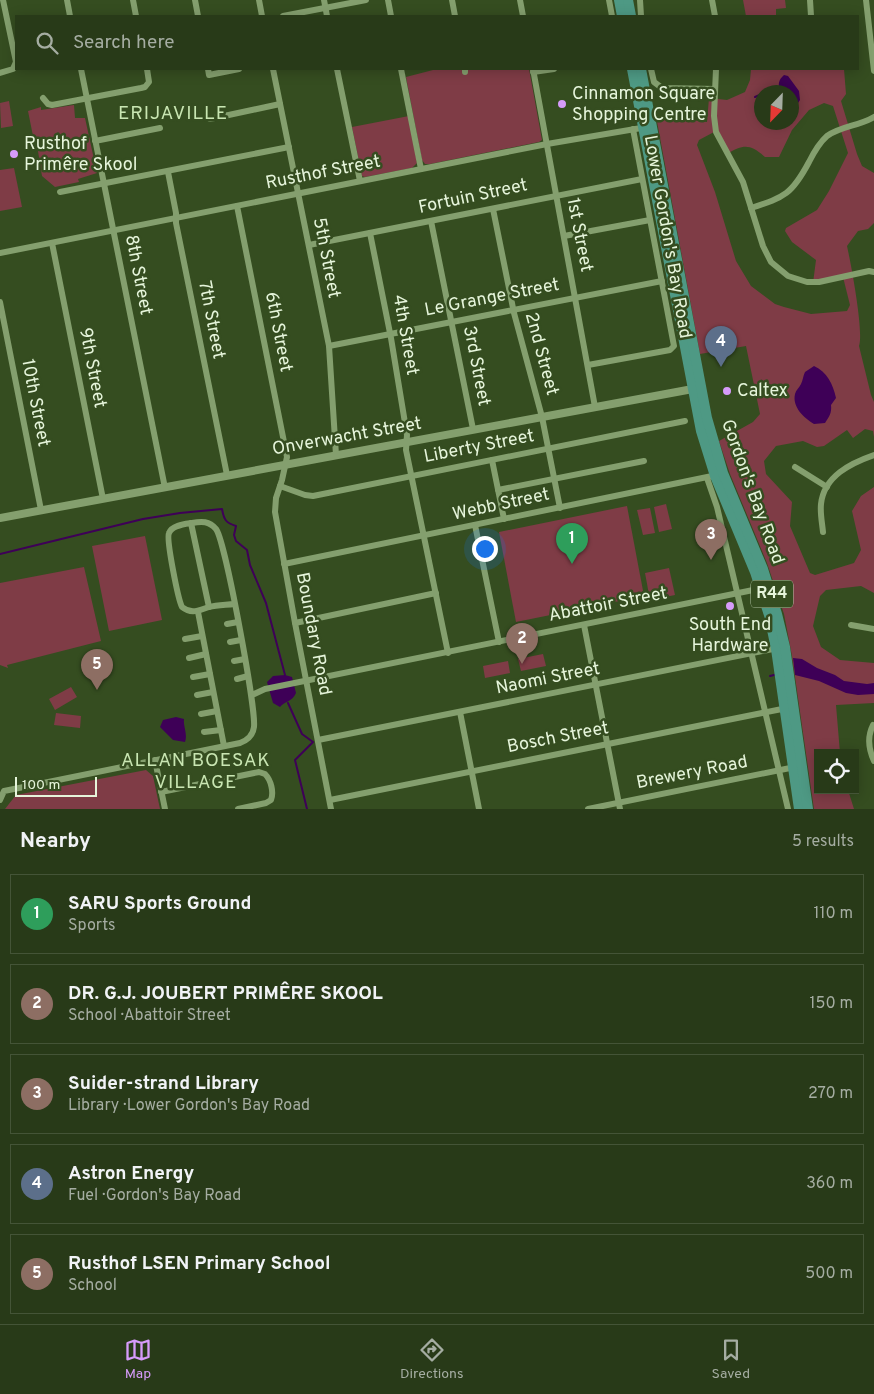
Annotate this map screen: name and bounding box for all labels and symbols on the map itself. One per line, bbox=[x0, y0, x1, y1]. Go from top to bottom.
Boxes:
place label: Cinnamon Square Shopping Centre bbox=[572, 83, 715, 127]
north arrow bbox=[754, 85, 799, 130]
marker: Cinnamon Square Shopping Centre bbox=[556, 98, 568, 110]
district label: ERIJAVILLE bbox=[118, 102, 228, 126]
place label: Rusthof Primêre Skool bbox=[24, 133, 138, 177]
street label: Lower Gordon's Bay Road bbox=[638, 133, 696, 341]
marker: Rusthof Primêre Skool bbox=[8, 148, 20, 160]
street label: Rusthof Street bbox=[264, 151, 382, 195]
street label: Fortuin Street bbox=[416, 174, 530, 220]
street label: 1st Street bbox=[561, 196, 597, 274]
street label: 5th Street bbox=[307, 216, 345, 300]
street label: 8th Street bbox=[119, 233, 157, 317]
street label: Le Grange Street bbox=[423, 274, 561, 322]
street label: 7th Street bbox=[192, 279, 230, 361]
street label: 6th Street bbox=[259, 290, 297, 374]
street label: 4th Street bbox=[387, 293, 423, 377]
street label: 2nd Street bbox=[519, 310, 563, 398]
street label: 3rd Street bbox=[457, 324, 495, 408]
street label: 9th Street bbox=[73, 326, 111, 410]
pin: 4 bbox=[705, 326, 737, 367]
street label: 10th Street bbox=[15, 357, 55, 449]
place label: Caltex bbox=[737, 380, 788, 403]
marker: Caltex bbox=[721, 385, 733, 397]
street label: Onverwacht Street bbox=[271, 413, 423, 461]
street label: Gordon's Bay Road bbox=[715, 416, 789, 568]
street label: Liberty Street bbox=[422, 425, 536, 469]
street label: Webb Street bbox=[450, 484, 552, 526]
pin: 3 bbox=[695, 519, 727, 560]
pin: 1 bbox=[556, 523, 588, 564]
your location bbox=[472, 536, 498, 562]
street label: Boundary Road bbox=[290, 570, 336, 698]
road number: R44 bbox=[751, 580, 793, 608]
street label: Abattoir Street bbox=[547, 582, 669, 628]
marker: South End Hardware bbox=[724, 600, 736, 612]
place label: South End Hardware bbox=[689, 614, 771, 658]
pin: 2 bbox=[506, 623, 538, 664]
pin: 5 bbox=[81, 649, 113, 690]
street label: Naomi Street bbox=[494, 658, 602, 700]
street label: Bosch Street bbox=[505, 717, 611, 759]
district label: ALLAN BOESAK VILLAGE bbox=[121, 749, 271, 795]
street label: Brewery Road bbox=[634, 751, 750, 795]
scale bar bbox=[15, 774, 98, 797]

